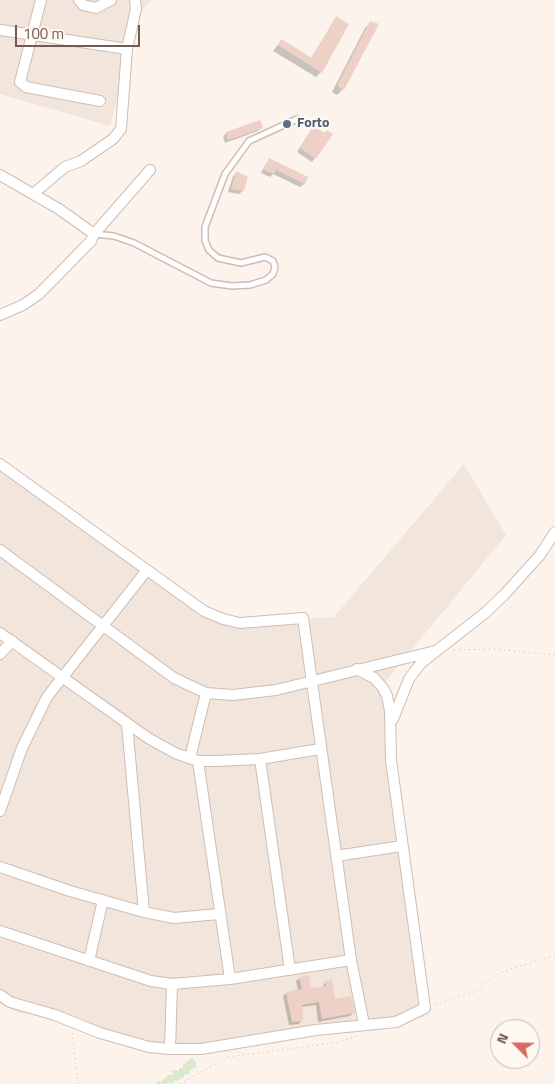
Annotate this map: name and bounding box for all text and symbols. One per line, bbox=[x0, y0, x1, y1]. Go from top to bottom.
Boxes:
scale bar bbox=[18, 15, 142, 47]
text: 100 m bbox=[23, 22, 64, 45]
place label: Forto bbox=[297, 116, 329, 132]
marker: Forto bbox=[281, 118, 293, 130]
north arrow bbox=[490, 1019, 540, 1069]
text: N bbox=[490, 1030, 513, 1047]

